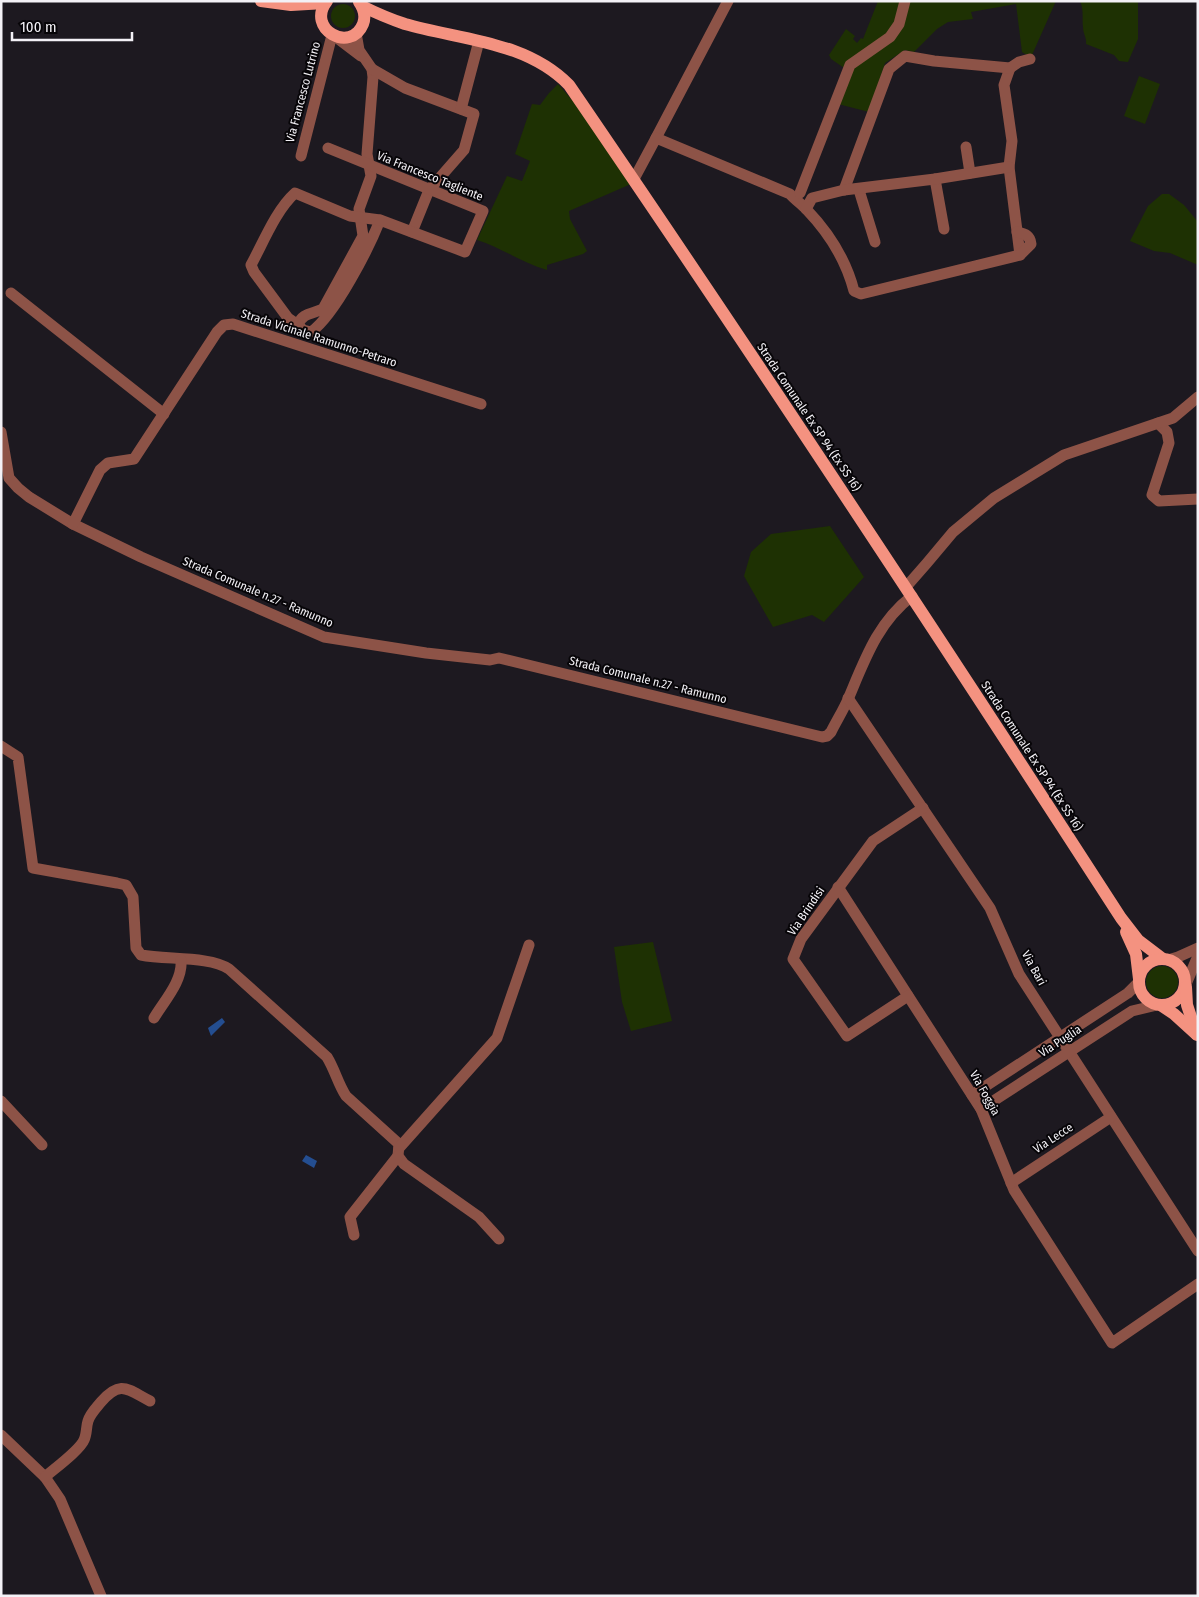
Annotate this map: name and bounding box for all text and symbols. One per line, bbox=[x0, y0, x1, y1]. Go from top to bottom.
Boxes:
scale bar bbox=[12, 10, 132, 42]
text: 100 m bbox=[20, 18, 57, 36]
street label: Via Francesco Lutrino bbox=[283, 40, 323, 144]
street label: Via Francesco Tagliente bbox=[375, 148, 485, 204]
street label: Strada Vicinale Ramunno-Petraro bbox=[239, 306, 399, 370]
street label: Strada Comunale Ex SP 94 (Ex SS 16) bbox=[754, 340, 864, 494]
street label: Strada Comunale n.27 - Ramunno bbox=[181, 554, 335, 630]
street label: Strada Comunale n.27 - Ramunno bbox=[568, 654, 728, 706]
street label: Strada Comunale Ex SP 94 (Ex SS 16) bbox=[978, 679, 1086, 834]
street label: Via Brindisi bbox=[785, 884, 827, 938]
street label: Via Bari bbox=[1019, 948, 1049, 988]
street label: Via Puglia bbox=[1036, 1022, 1084, 1060]
street label: Via Foggia bbox=[967, 1068, 1003, 1118]
street label: Via Lecce bbox=[1031, 1120, 1076, 1156]

